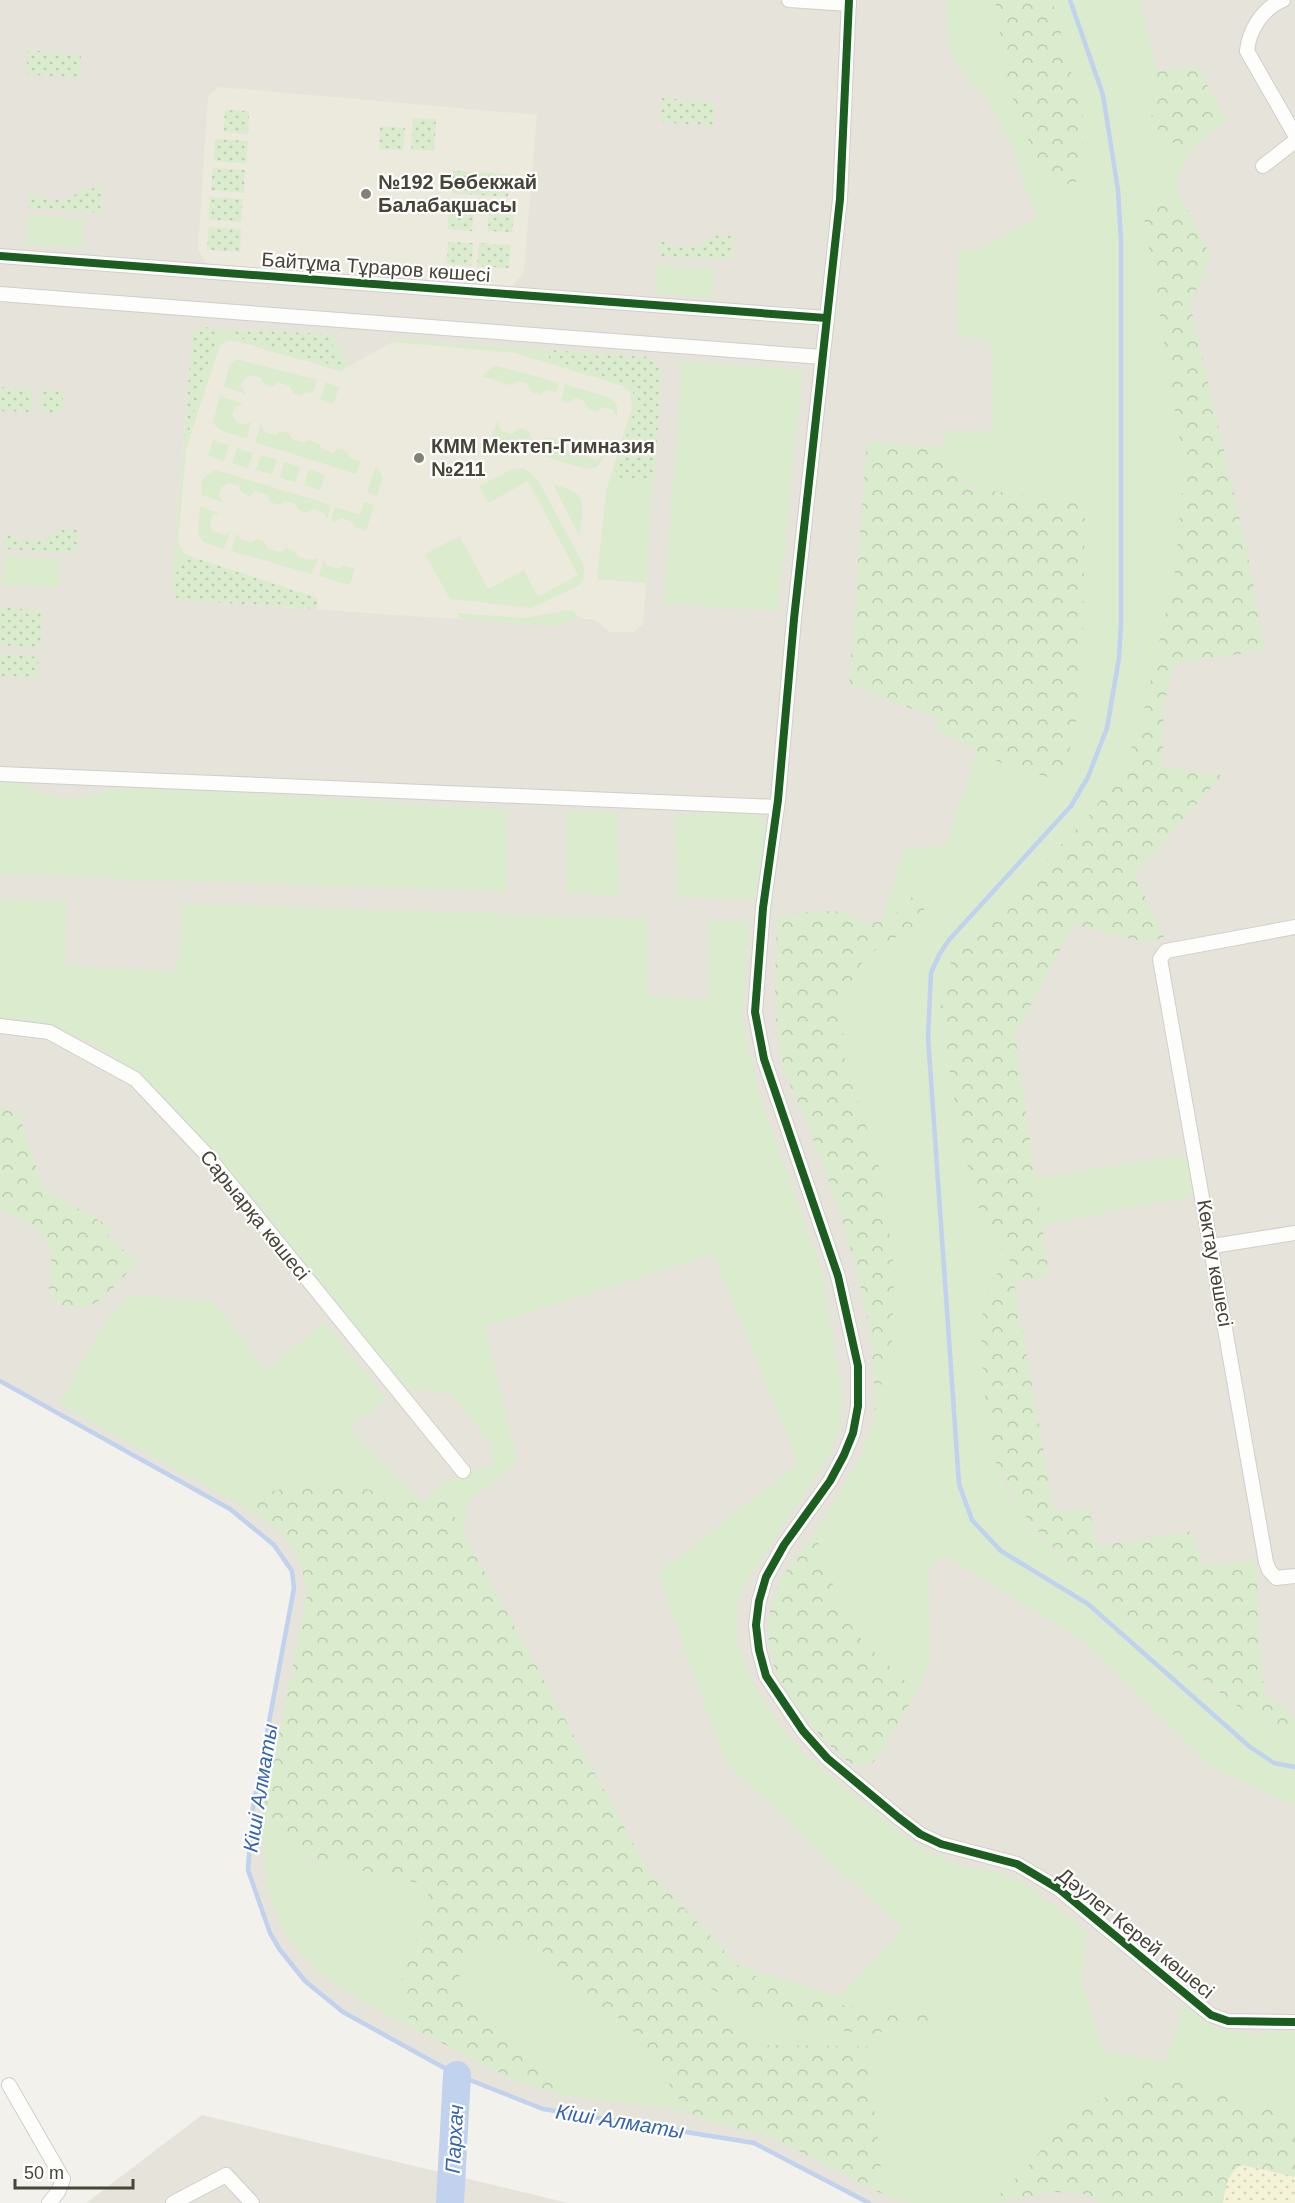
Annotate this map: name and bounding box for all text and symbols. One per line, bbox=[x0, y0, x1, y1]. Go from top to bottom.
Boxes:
place label: №192 Бөбекжай Балабақшасы bbox=[378, 171, 537, 216]
marker: №192 Бөбекжай Балабақшасы bbox=[359, 187, 373, 201]
street label: Байтұма Тұраров көшесі bbox=[261, 248, 491, 286]
place label: КММ Мектеп-Гимназия №211 bbox=[431, 435, 655, 480]
marker: КММ Мектеп-Гимназия №211 bbox=[412, 451, 426, 465]
street label: Сарыарқа көшесі bbox=[196, 1146, 314, 1284]
street label: Көктау көшесі bbox=[1193, 1198, 1237, 1328]
water label: Кіші Алматы bbox=[238, 1722, 282, 1854]
street label: Дәулет Керей көшесі bbox=[1054, 1863, 1218, 2003]
water label: Кіші Алматы bbox=[554, 2099, 686, 2143]
water label: Пархач bbox=[441, 2104, 467, 2174]
scale bar bbox=[15, 2152, 134, 2190]
text: 50 m bbox=[24, 2163, 64, 2183]

